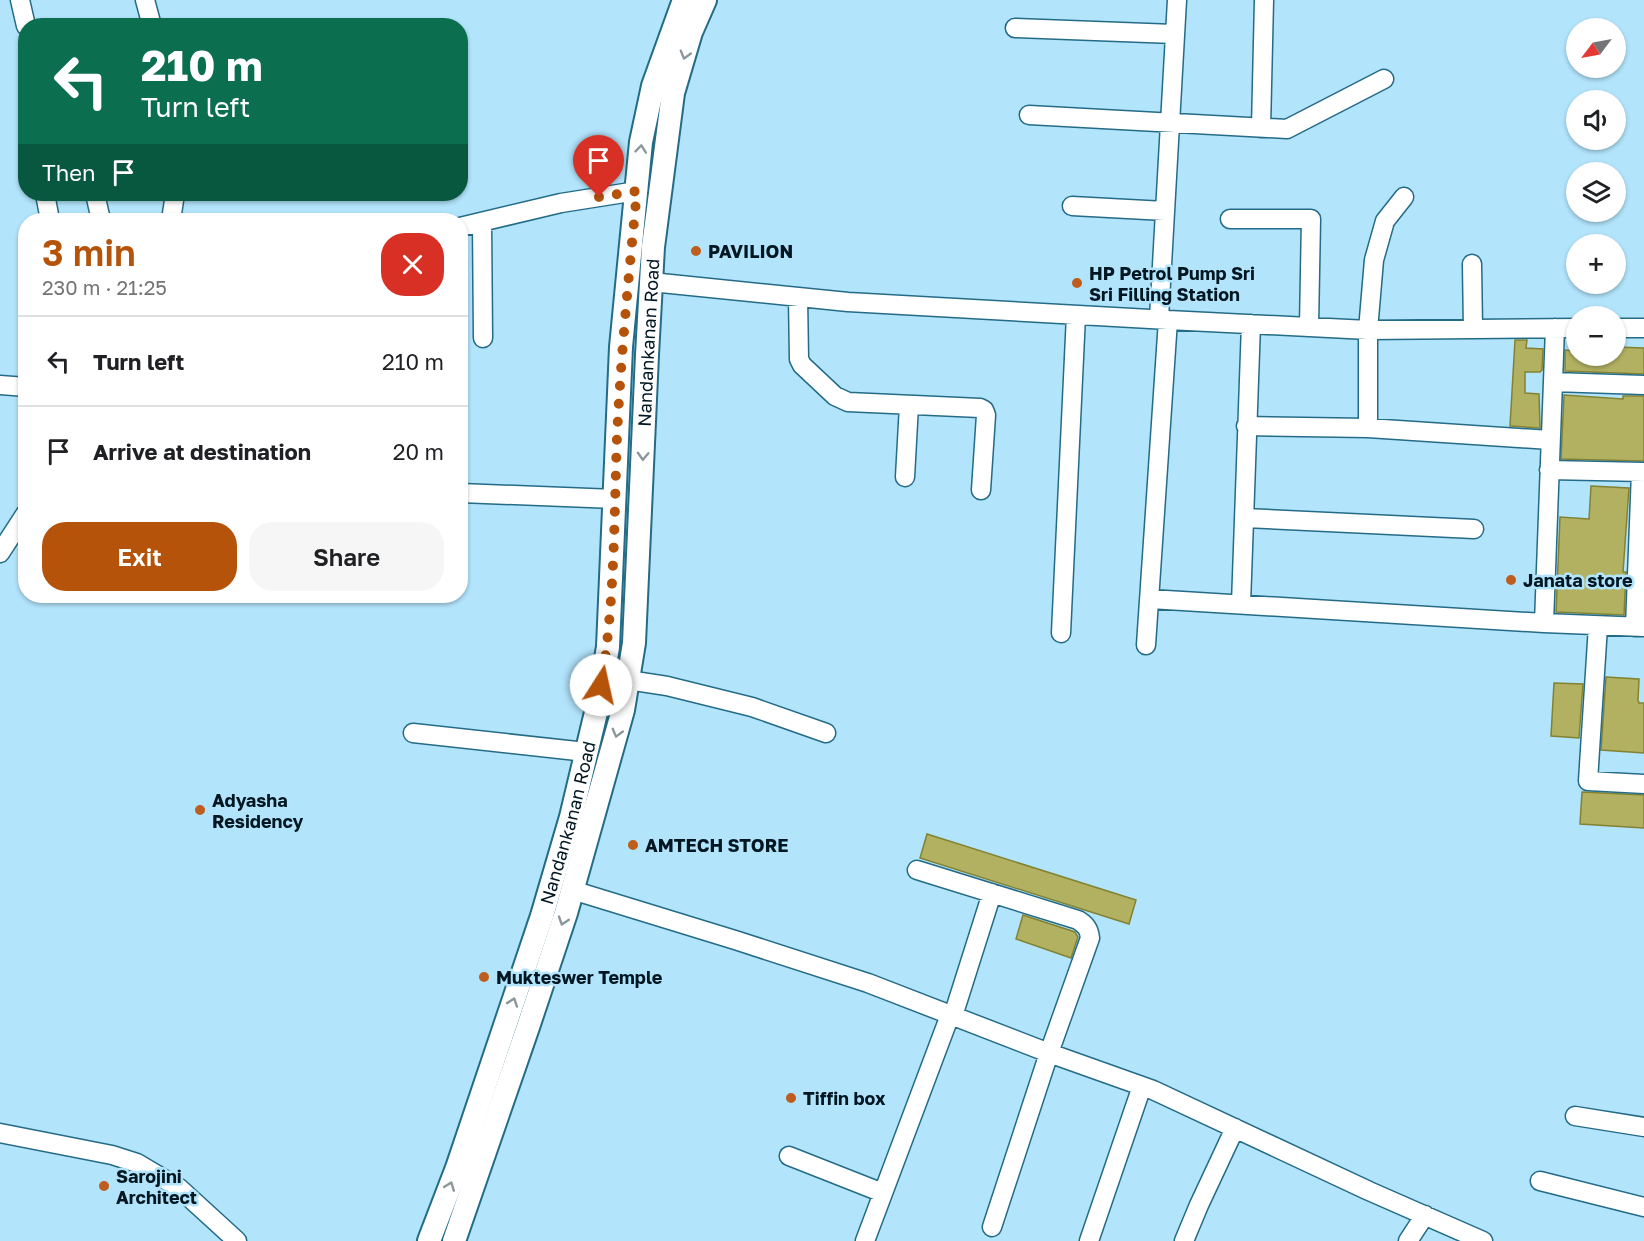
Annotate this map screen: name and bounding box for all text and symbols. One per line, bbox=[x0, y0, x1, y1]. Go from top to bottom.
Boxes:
north arrow bbox=[1566, 18, 1626, 78]
map controls bbox=[1566, 18, 1626, 366]
text: 210 m bbox=[141, 40, 263, 90]
icon: left bbox=[42, 42, 120, 120]
one-way arrow bbox=[679, 49, 692, 59]
button: sound bbox=[1566, 90, 1626, 150]
text: Turn left bbox=[141, 91, 250, 123]
pin bbox=[573, 135, 624, 197]
icon: arrive bbox=[582, 144, 615, 177]
one-way arrow bbox=[634, 144, 647, 153]
icon: arrive bbox=[107, 156, 140, 189]
text: Then bbox=[42, 159, 95, 186]
button: layers bbox=[1566, 162, 1626, 222]
text: 3 min bbox=[42, 231, 136, 274]
button: close bbox=[381, 233, 444, 296]
button: + bbox=[1566, 234, 1626, 294]
place label: PAVILION bbox=[708, 240, 793, 262]
marker: PAVILION bbox=[689, 244, 703, 258]
street label: Nandankanan Road bbox=[633, 258, 663, 427]
place label: HP Petrol Pump Sri Sri Filling Station bbox=[1089, 262, 1255, 305]
text: 230 m · 21:25 bbox=[42, 275, 167, 299]
marker: HP Petrol Pump Sri Sri Filling Station bbox=[1070, 276, 1084, 290]
button: − bbox=[1566, 306, 1626, 366]
icon: left bbox=[42, 345, 75, 378]
text: Turn left bbox=[93, 348, 184, 375]
text: 210 m bbox=[382, 348, 444, 375]
icon: arrive bbox=[42, 435, 75, 468]
text: Arrive at destination bbox=[93, 438, 311, 465]
text: 20 m bbox=[393, 438, 444, 465]
one-way arrow bbox=[637, 452, 650, 461]
button: Exit bbox=[42, 522, 237, 591]
button: Share bbox=[249, 522, 444, 591]
place label: Janata store bbox=[1523, 569, 1633, 591]
marker: Janata store bbox=[1504, 573, 1518, 587]
position arrow bbox=[569, 653, 633, 717]
one-way arrow bbox=[612, 728, 624, 738]
street label: Nandankanan Road bbox=[535, 739, 600, 907]
place label: Adyasha Residency bbox=[212, 789, 303, 832]
marker: Adyasha Residency bbox=[193, 803, 207, 817]
place label: AMTECH STORE bbox=[645, 834, 788, 856]
marker: AMTECH STORE bbox=[626, 838, 640, 852]
one-way arrow bbox=[558, 915, 570, 926]
place label: Mukteswer Temple bbox=[496, 966, 663, 988]
marker: Mukteswer Temple bbox=[477, 970, 491, 984]
one-way arrow bbox=[506, 997, 518, 1008]
place label: Tiffin box bbox=[803, 1087, 886, 1109]
marker: Tiffin box bbox=[784, 1091, 798, 1105]
place label: Sarojini Architect bbox=[116, 1165, 197, 1208]
marker: Sarojini Architect bbox=[97, 1179, 111, 1193]
one-way arrow bbox=[443, 1181, 455, 1192]

